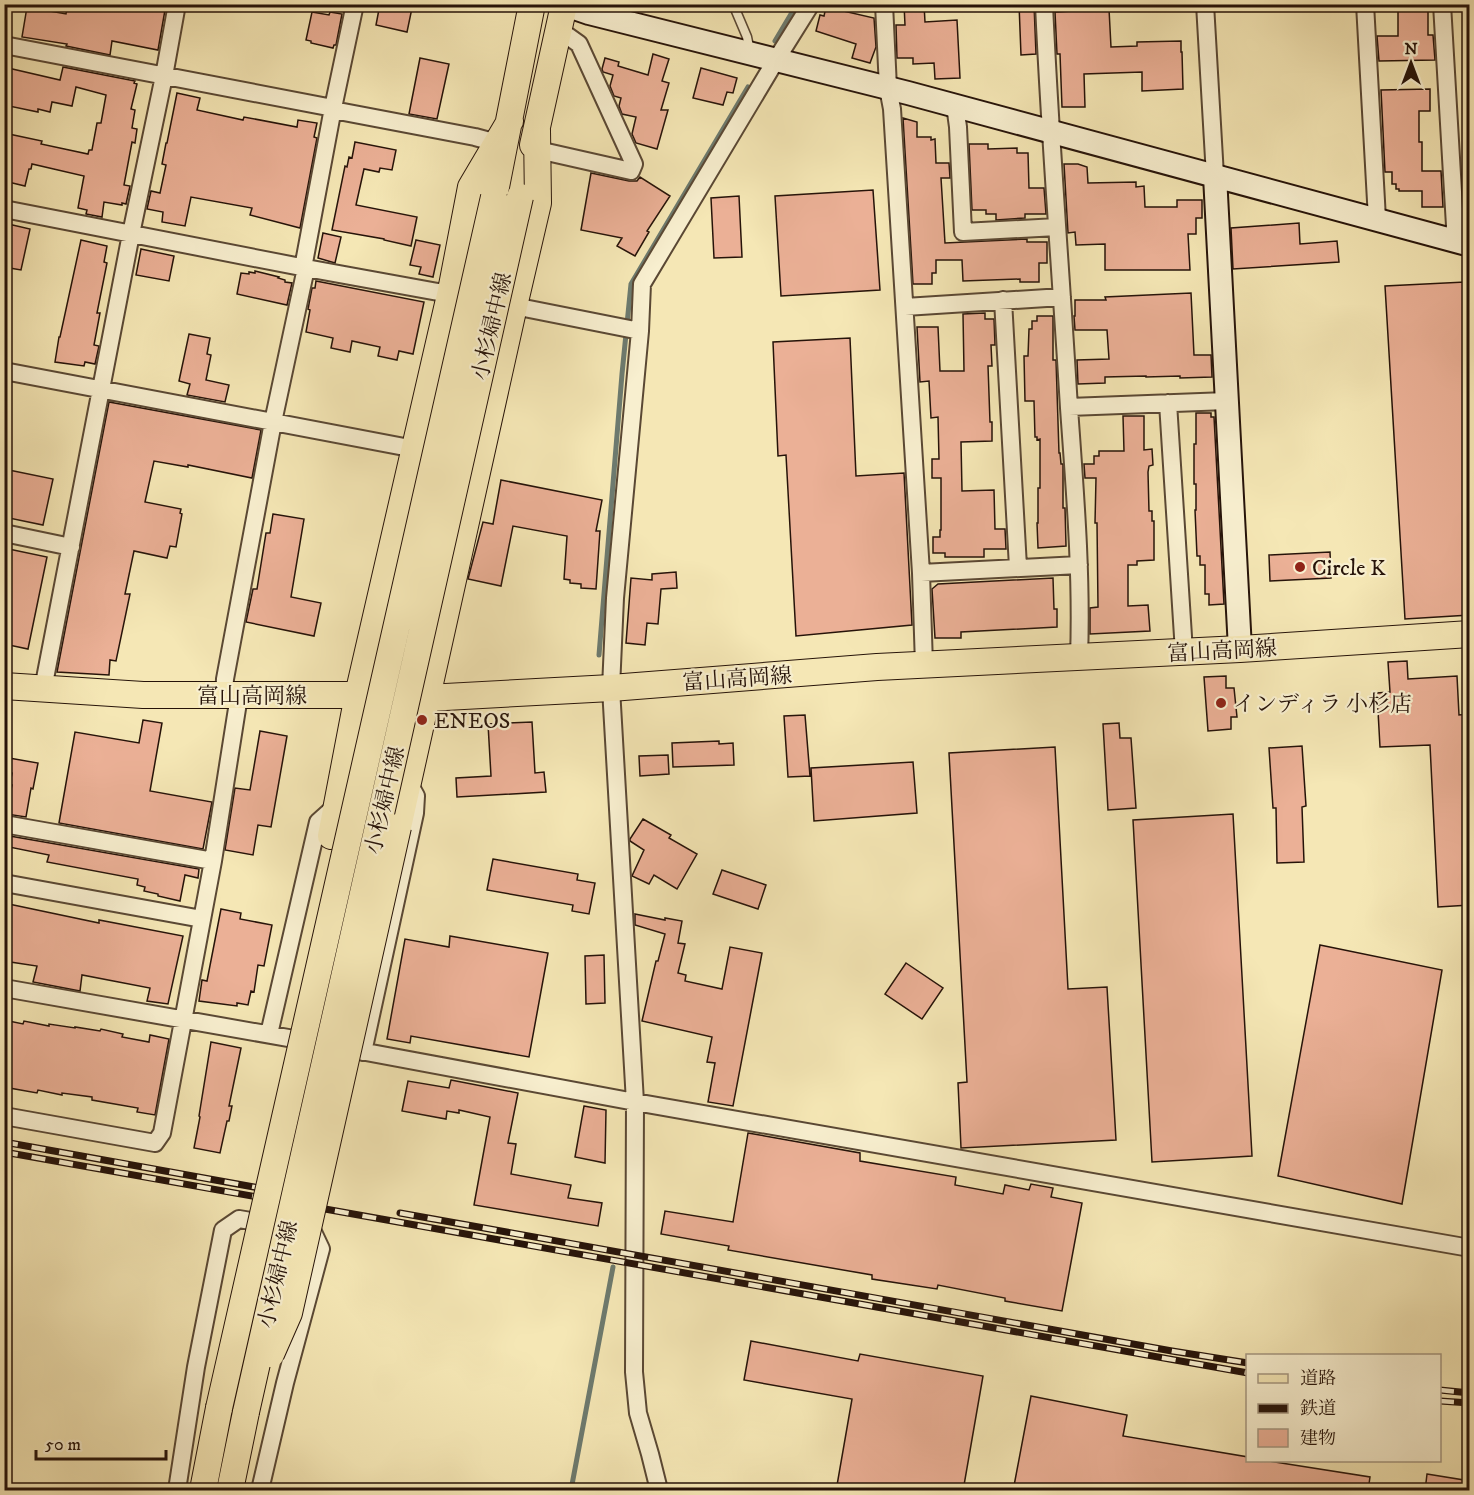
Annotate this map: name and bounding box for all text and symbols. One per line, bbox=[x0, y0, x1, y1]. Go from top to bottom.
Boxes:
north arrow bbox=[1381, 33, 1441, 93]
text: N bbox=[1404, 39, 1418, 59]
street label: 小杉婦中線 bbox=[467, 270, 518, 383]
place label: Circle K bbox=[1312, 555, 1386, 582]
marker: Circle K bbox=[1293, 560, 1307, 574]
street label: 富山高岡線 bbox=[1166, 635, 1278, 668]
street label: 富山高岡線 bbox=[681, 662, 793, 697]
street label: 富山高岡線 bbox=[197, 683, 307, 710]
place label: インディラ 小杉店 bbox=[1233, 691, 1412, 718]
marker: インディラ 小杉店 bbox=[1214, 696, 1228, 710]
place label: ENEOS bbox=[434, 708, 510, 735]
marker: ENEOS bbox=[415, 713, 429, 727]
street label: 小杉婦中線 bbox=[360, 744, 411, 857]
street label: 小杉婦中線 bbox=[253, 1218, 304, 1331]
legend bbox=[1246, 1354, 1441, 1462]
text: 道路 bbox=[1300, 1368, 1336, 1390]
text: 鉄道 bbox=[1300, 1398, 1336, 1420]
scale bar bbox=[36, 1423, 166, 1461]
text: 建物 bbox=[1300, 1428, 1336, 1450]
text: 50 m bbox=[45, 1434, 81, 1456]

